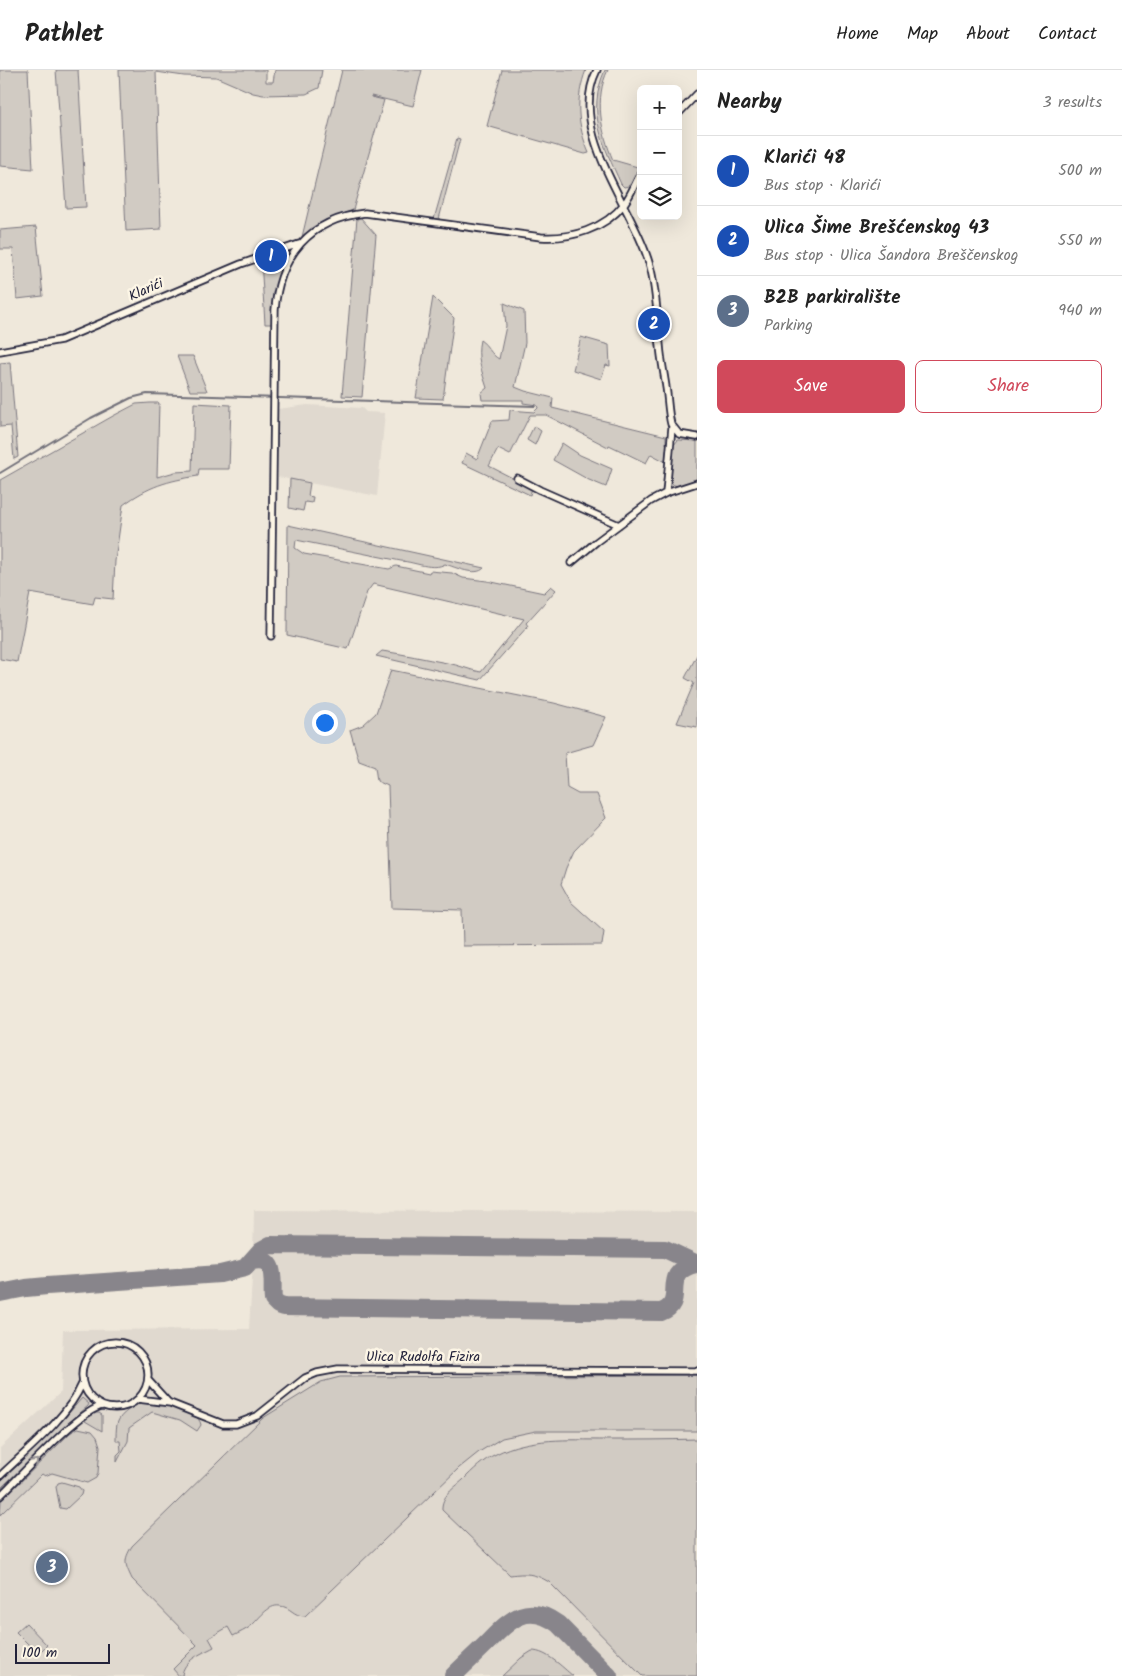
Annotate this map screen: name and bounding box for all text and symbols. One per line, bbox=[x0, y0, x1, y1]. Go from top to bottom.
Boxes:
text: Pathlet bbox=[25, 15, 104, 54]
text: Home bbox=[836, 20, 879, 49]
text: Map bbox=[907, 20, 938, 49]
text: About bbox=[966, 20, 1010, 49]
text: Contact bbox=[1038, 20, 1097, 49]
map controls bbox=[637, 85, 682, 220]
button: + bbox=[637, 85, 682, 130]
text: Nearby bbox=[717, 86, 782, 119]
text: 3 results bbox=[1043, 90, 1102, 115]
button: − bbox=[637, 130, 682, 175]
text: Klarići 48 bbox=[764, 143, 845, 173]
text: 1 bbox=[731, 158, 735, 183]
text: 500 m bbox=[1058, 158, 1102, 183]
text: Bus stop · Klarići bbox=[764, 173, 881, 198]
button: layers bbox=[637, 175, 682, 220]
text: Ulica Šime Brešćenskog 43 bbox=[764, 213, 989, 243]
text: 2 bbox=[728, 228, 738, 253]
text: 550 m bbox=[1058, 228, 1102, 253]
pin: 1 bbox=[255, 237, 287, 275]
text: Bus stop · Ulica Šandora Breščenskog bbox=[764, 243, 1018, 268]
street label: Klarići bbox=[125, 272, 167, 307]
text: B2B parkiralište bbox=[764, 283, 900, 313]
text: 3 bbox=[729, 298, 737, 323]
text: 940 m bbox=[1058, 298, 1102, 323]
pin: 2 bbox=[638, 305, 670, 343]
text: Parking bbox=[764, 313, 813, 338]
button: Save bbox=[717, 360, 905, 413]
button: Share bbox=[915, 360, 1102, 413]
your location bbox=[312, 710, 338, 736]
street label: Ulica Rudolfa Fizira bbox=[366, 1346, 480, 1368]
one-way arrow bbox=[29, 1459, 38, 1468]
pin: 3 bbox=[36, 1548, 68, 1586]
scale bar bbox=[15, 1641, 110, 1664]
text: 100 m bbox=[22, 1642, 57, 1664]

